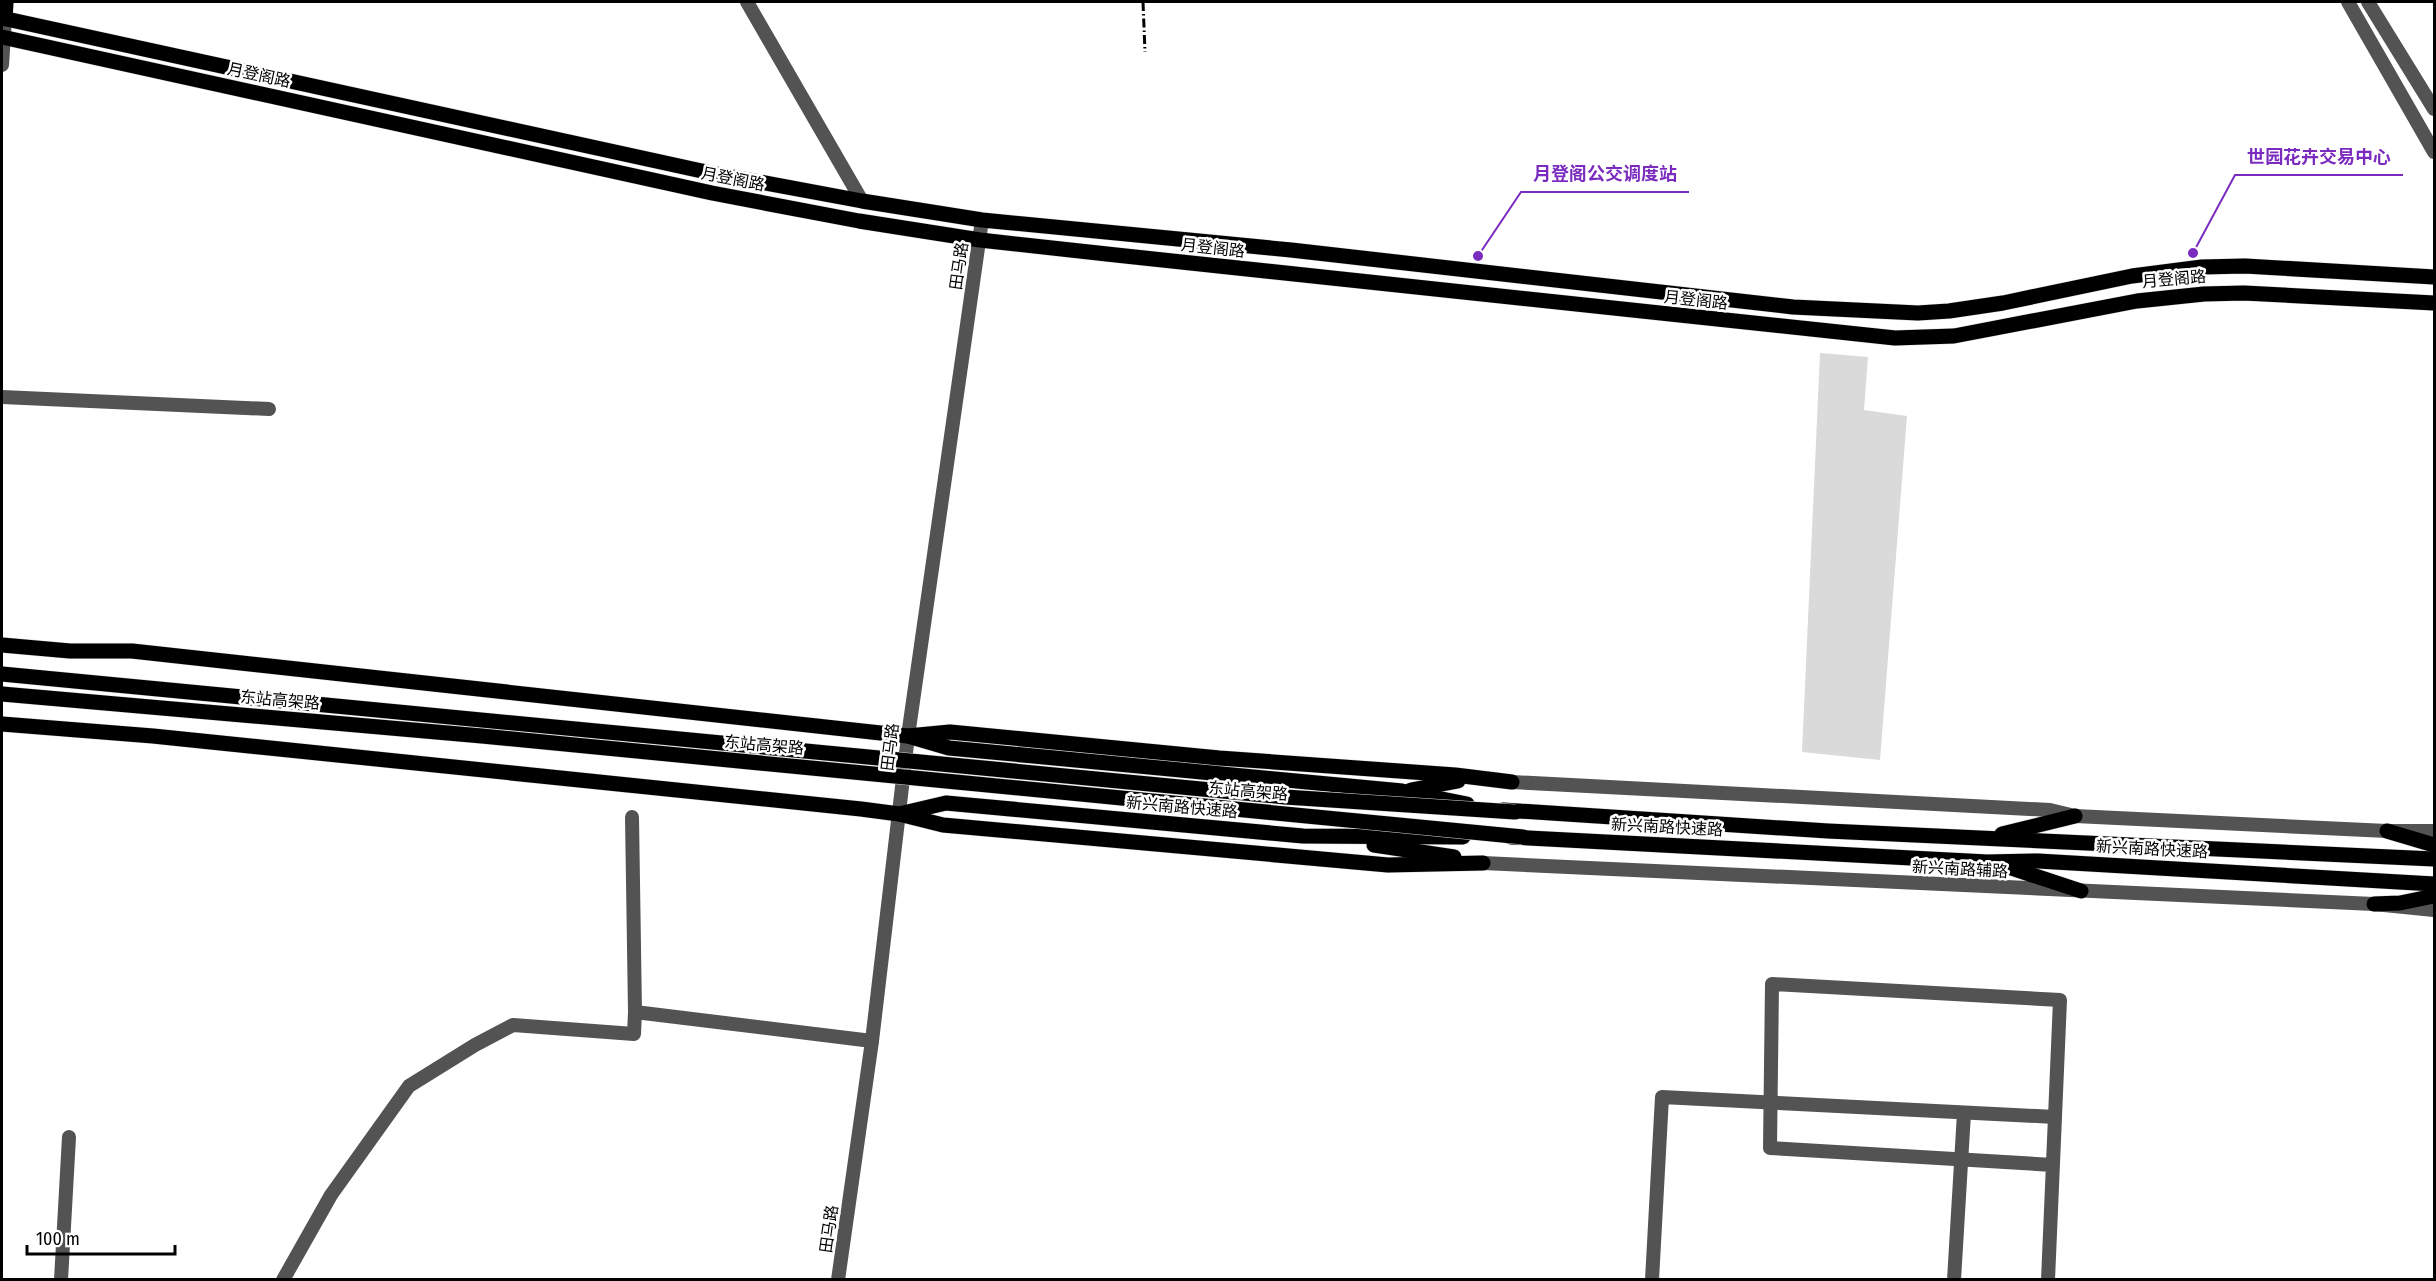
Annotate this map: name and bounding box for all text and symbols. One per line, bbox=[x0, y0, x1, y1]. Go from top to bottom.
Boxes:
street label: 月登阁路 bbox=[226, 59, 292, 91]
callout: 世园花卉交易中心 bbox=[2235, 139, 2403, 175]
text: 世园花卉交易中心 bbox=[2247, 146, 2391, 168]
callout: 月登阁公交调度站 bbox=[1521, 156, 1689, 192]
text: 月登阁公交调度站 bbox=[1533, 163, 1677, 185]
street label: 月登阁路 bbox=[700, 164, 766, 194]
street label: 月登阁路 bbox=[1180, 235, 1246, 261]
street label: 田马路 bbox=[946, 241, 972, 291]
street label: 月登阁路 bbox=[2141, 267, 2207, 291]
street label: 月登阁路 bbox=[1663, 287, 1729, 313]
street label: 东站高架路 bbox=[239, 687, 321, 713]
street label: 田马路 bbox=[878, 722, 902, 772]
street label: 东站高架路 bbox=[723, 732, 805, 758]
street label: 东站高架路 bbox=[1207, 778, 1289, 804]
street label: 新兴南路快速路 bbox=[1125, 793, 1239, 821]
street label: 新兴南路快速路 bbox=[1611, 815, 1723, 839]
street label: 新兴南路快速路 bbox=[2096, 837, 2208, 861]
street label: 新兴南路辅路 bbox=[1912, 857, 2008, 881]
street label: 田马路 bbox=[816, 1204, 842, 1254]
scale bar bbox=[27, 1218, 176, 1256]
text: 100 m bbox=[36, 1228, 80, 1250]

